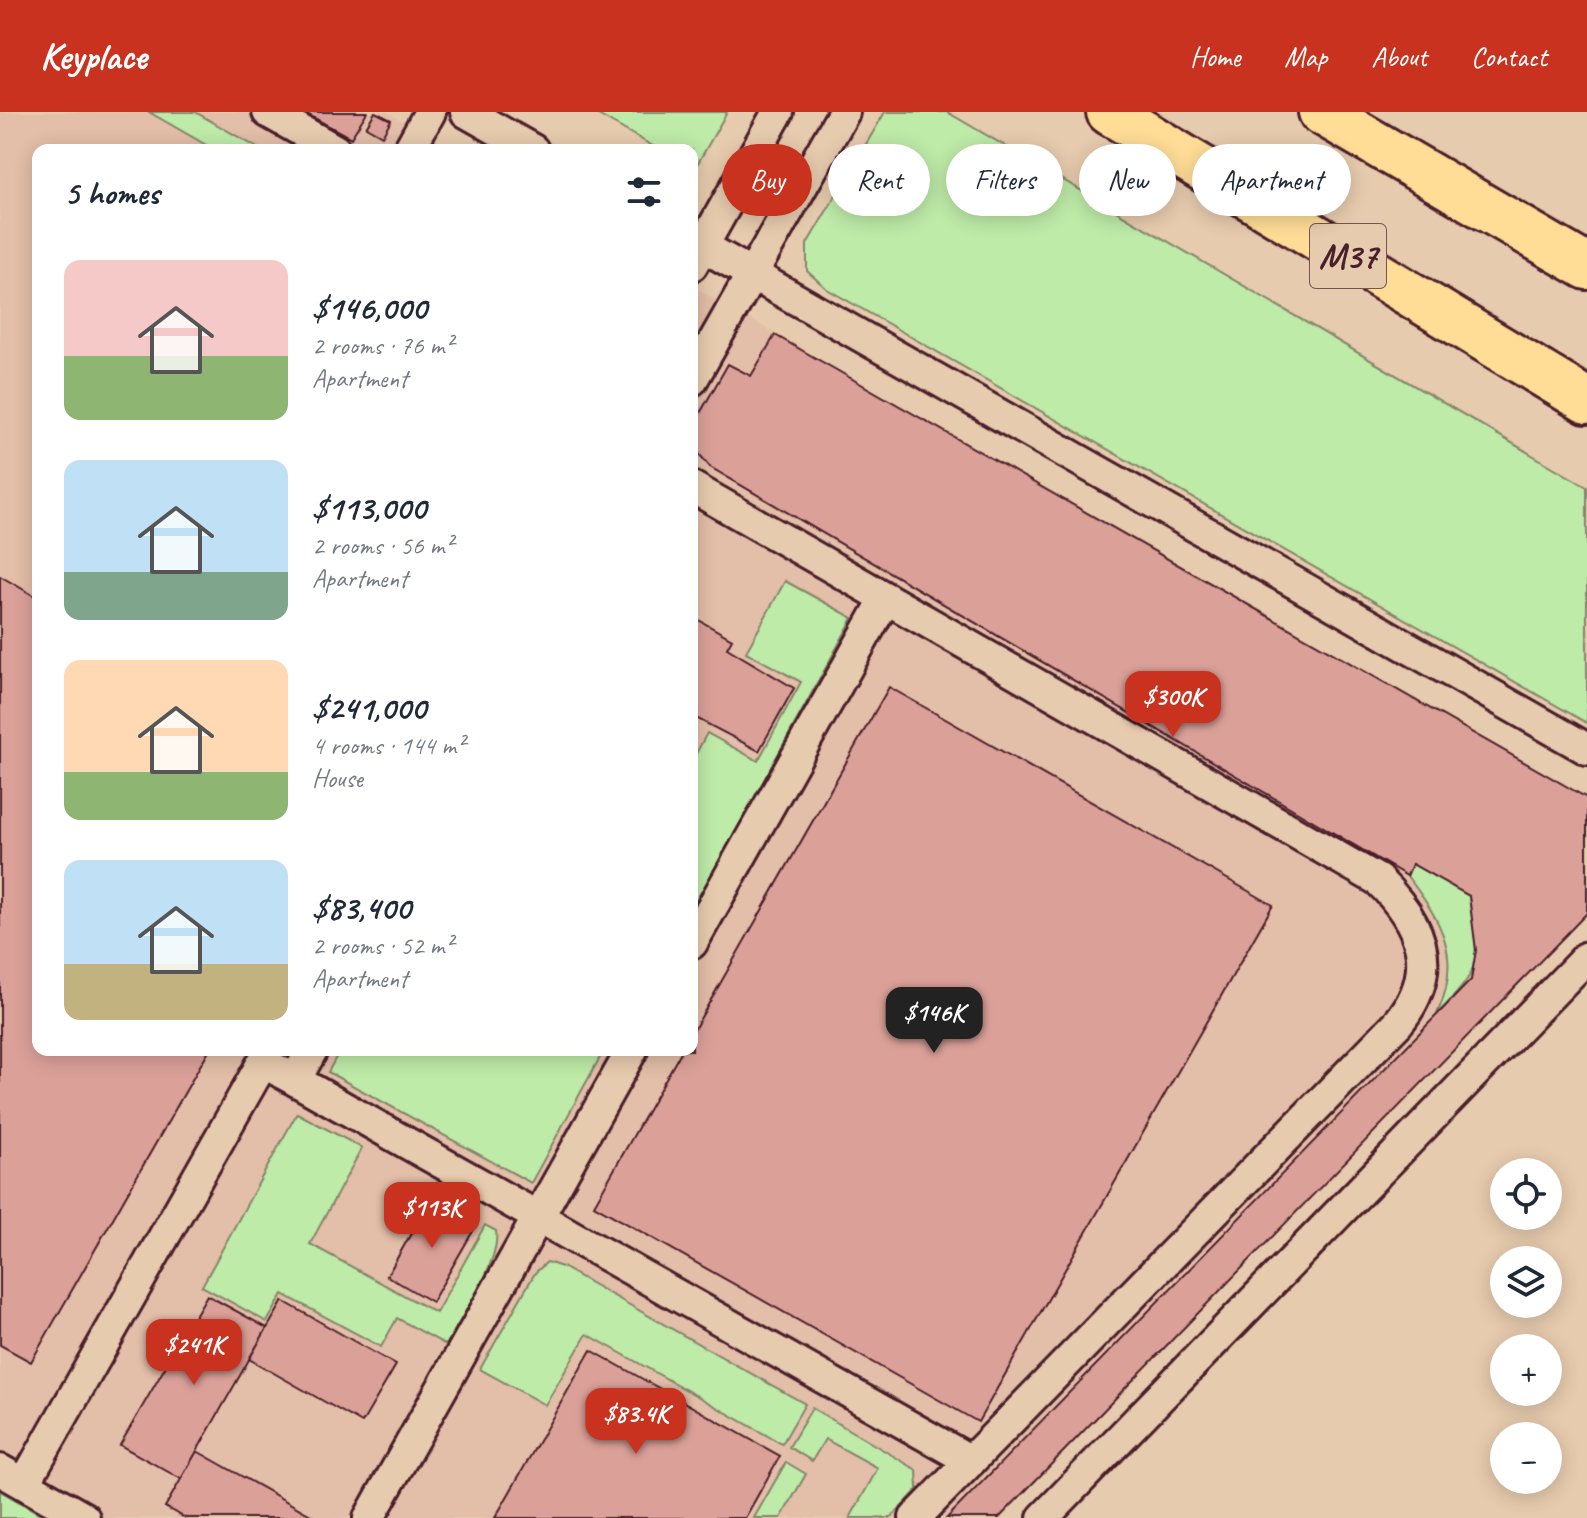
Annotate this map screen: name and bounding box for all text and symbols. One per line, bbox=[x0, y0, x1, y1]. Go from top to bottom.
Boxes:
text: Keyplace bbox=[40, 33, 147, 80]
text: Home bbox=[1190, 39, 1240, 74]
text: Map bbox=[1284, 39, 1327, 74]
text: About bbox=[1371, 39, 1427, 74]
text: Contact bbox=[1471, 39, 1547, 74]
chip: Buy bbox=[722, 144, 812, 216]
chip: Rent bbox=[828, 144, 930, 216]
chip: Filters bbox=[946, 144, 1063, 216]
chip: New bbox=[1079, 144, 1176, 216]
chip: Apartment bbox=[1192, 144, 1351, 216]
icon: filters bbox=[622, 170, 666, 214]
text: 5 homes bbox=[64, 171, 159, 214]
road number: M37 bbox=[1310, 224, 1386, 288]
text: $146,000 bbox=[312, 286, 427, 329]
icon: home bbox=[128, 292, 224, 388]
text: 2 rooms · 76 m² bbox=[312, 329, 453, 362]
text: Apartment bbox=[312, 362, 408, 395]
text: $113,000 bbox=[312, 486, 426, 529]
icon: home bbox=[128, 492, 224, 588]
text: 2 rooms · 56 m² bbox=[312, 529, 453, 562]
text: Apartment bbox=[312, 562, 408, 595]
pin: $300K bbox=[1117, 671, 1229, 739]
text: $300K bbox=[1143, 680, 1203, 713]
text: $241,000 bbox=[312, 686, 426, 729]
icon: home bbox=[128, 692, 224, 788]
text: 4 rooms · 144 m² bbox=[312, 729, 464, 762]
text: House bbox=[312, 762, 363, 795]
text: $83,400 bbox=[312, 886, 411, 929]
icon: home bbox=[128, 892, 224, 988]
text: 2 rooms · 52 m² bbox=[312, 929, 453, 962]
text: Apartment bbox=[312, 962, 408, 995]
pin: $146K bbox=[878, 987, 990, 1055]
text: $146K bbox=[904, 996, 964, 1029]
map controls bbox=[1490, 1158, 1562, 1494]
button: locate bbox=[1490, 1158, 1562, 1230]
pin: $113K bbox=[376, 1182, 488, 1250]
text: $113K bbox=[402, 1191, 462, 1224]
button: layers bbox=[1490, 1246, 1562, 1318]
pin: $241K bbox=[138, 1319, 250, 1387]
text: $241K bbox=[164, 1328, 224, 1361]
button: + bbox=[1490, 1334, 1562, 1406]
pin: $83.4K bbox=[571, 1388, 701, 1456]
text: $83.4K bbox=[603, 1397, 669, 1430]
button: − bbox=[1490, 1422, 1562, 1494]

